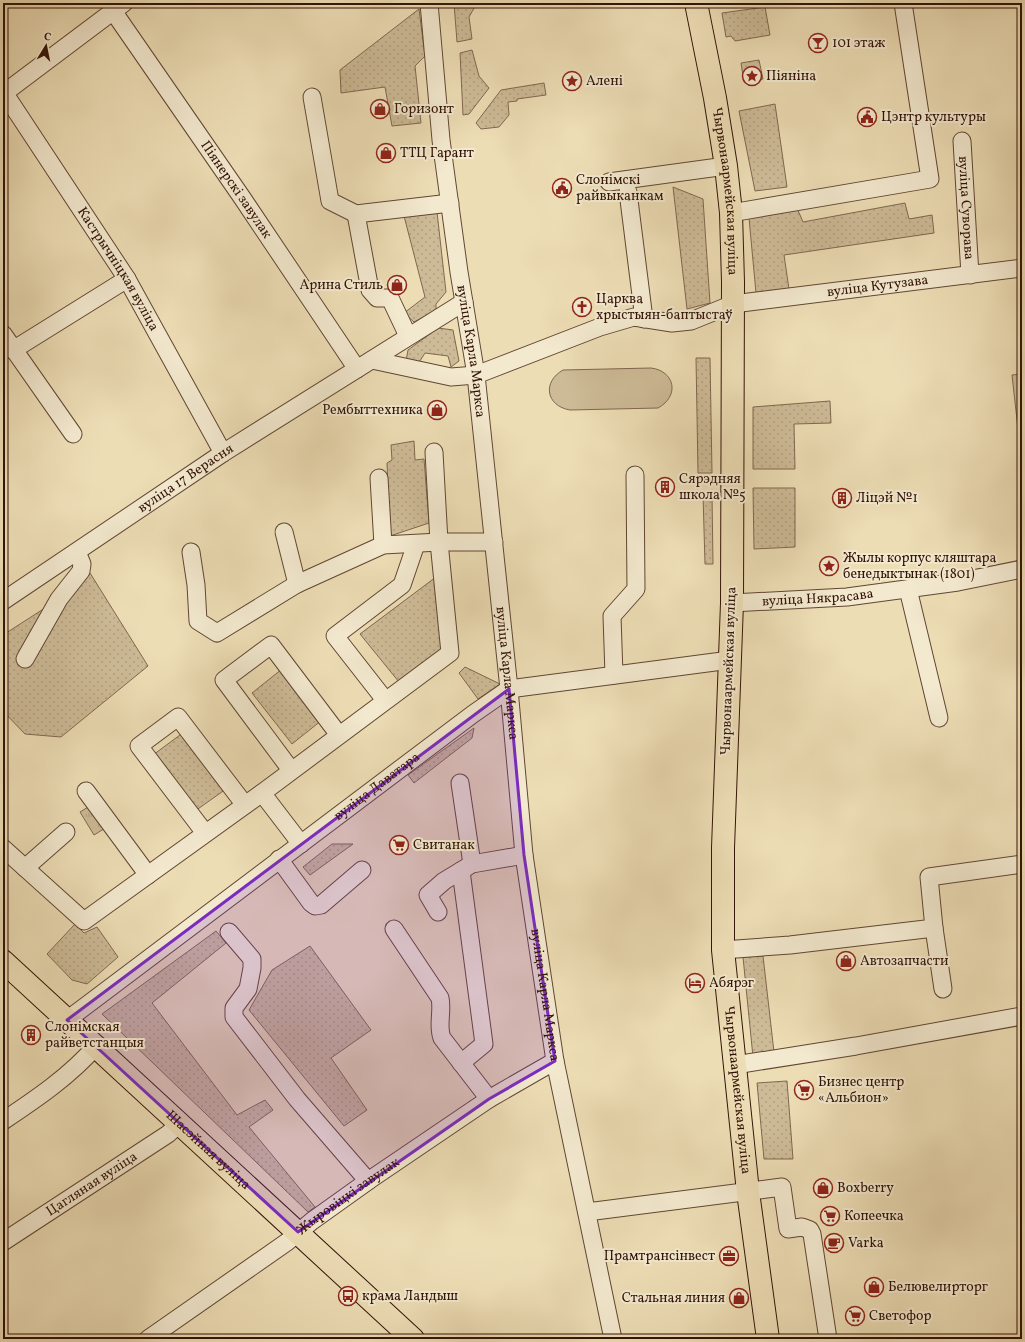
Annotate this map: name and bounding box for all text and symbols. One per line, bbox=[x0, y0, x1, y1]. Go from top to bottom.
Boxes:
north arrow bbox=[26, 26, 66, 66]
text: С bbox=[43, 30, 52, 46]
bar icon: 101 этаж bbox=[807, 32, 829, 54]
place label: 101 этаж bbox=[832, 34, 885, 53]
place icon: Піяніна bbox=[741, 65, 763, 87]
place label: Піяніна bbox=[766, 67, 816, 86]
place icon: Алені bbox=[561, 70, 583, 92]
place label: Алені bbox=[586, 72, 623, 91]
shop icon: Горизонт bbox=[369, 98, 391, 120]
place label: Горизонт bbox=[394, 100, 454, 119]
street label: Чырвонаармейская вуліца bbox=[707, 106, 742, 276]
public building icon: Цэнтр культуры bbox=[856, 106, 878, 128]
place label: Цэнтр культуры bbox=[881, 108, 986, 127]
street label: Піянерскі завулак bbox=[196, 137, 277, 243]
shop icon: ТТЦ Гарант bbox=[375, 142, 397, 164]
place label: ТТЦ Гарант bbox=[400, 144, 474, 163]
street label: вуліца Суворава bbox=[953, 155, 979, 260]
place label: Слонімскі райвыканкам bbox=[576, 171, 664, 206]
public building icon: Слонімскі райвыканкам bbox=[551, 177, 573, 199]
street label: Кастрычніцкая вуліца bbox=[73, 203, 163, 334]
street label: вуліца Кутузава bbox=[826, 270, 929, 302]
shop icon: Арина Стиль bbox=[386, 274, 408, 296]
place label: Арина Стиль bbox=[299, 276, 383, 295]
street label: вуліца Карла Маркса bbox=[452, 284, 490, 419]
place label: Царква хрыстыян-баптыстаў bbox=[596, 290, 733, 325]
church icon: Царква хрыстыян-баптыстаў bbox=[571, 296, 593, 318]
shop icon: Рембыттехника bbox=[426, 399, 448, 421]
place label: Рембыттехника bbox=[322, 401, 423, 420]
street label: вуліца 17 Верасня bbox=[134, 439, 237, 517]
place label: Сярэдняя школа №5 bbox=[679, 470, 746, 505]
building icon: Сярэдняя школа №5 bbox=[654, 476, 676, 498]
building icon: Ліцэй №1 bbox=[831, 487, 853, 509]
place label: Ліцэй №1 bbox=[856, 489, 918, 508]
place label: Жылы корпус кляштара бенедыктынак (1801) bbox=[843, 549, 997, 584]
place icon: Жылы корпус кляштара бенедыктынак (1801) bbox=[818, 555, 840, 577]
street label: вуліца Някрасава bbox=[762, 584, 875, 611]
street label: Чырвонаармейская вуліца bbox=[717, 586, 741, 756]
street label: вуліца Карла Маркса bbox=[491, 606, 523, 741]
street label: вуліца Даватара bbox=[330, 748, 424, 825]
supermarket icon: Свитанак bbox=[388, 834, 410, 856]
place label: Свитанак bbox=[413, 836, 475, 855]
street label: вуліца Карла Маркса bbox=[526, 927, 564, 1062]
shop icon: Автозапчасти bbox=[835, 950, 857, 972]
place label: Автозапчасти bbox=[860, 952, 949, 971]
hotel icon: Абярэг bbox=[684, 972, 706, 994]
place label: Абярэг bbox=[709, 974, 754, 993]
street label: Чырвонаармейская вуліца bbox=[719, 1005, 756, 1175]
place label: Слонімская райветстанцыя bbox=[45, 1018, 144, 1053]
building icon: Слонімская райветстанцыя bbox=[20, 1024, 42, 1046]
place label: Бизнес центр «Альбион» bbox=[818, 1073, 904, 1108]
supermarket icon: Бизнес центр «Альбион» bbox=[793, 1079, 815, 1101]
street label: Шасэйная вуліца bbox=[162, 1106, 255, 1194]
street label: Цагляная вуліца bbox=[42, 1147, 141, 1221]
street label: Жыровіцкі завулак bbox=[293, 1153, 404, 1239]
shop icon: Boxberry bbox=[812, 1177, 834, 1199]
place label: Boxberry bbox=[837, 1179, 894, 1198]
supermarket icon: Копеечка bbox=[819, 1205, 841, 1227]
place label: Копеечка bbox=[844, 1207, 904, 1226]
cafe icon: Varka bbox=[823, 1232, 845, 1254]
place label: Varka bbox=[848, 1234, 884, 1253]
office icon: Прамтрансінвест bbox=[718, 1245, 740, 1267]
place label: Прамтрансінвест bbox=[604, 1247, 715, 1266]
shop icon: Белювелирторг bbox=[863, 1276, 885, 1298]
place label: Белювелирторг bbox=[888, 1278, 988, 1297]
bus stop icon: крама Ландыш bbox=[337, 1285, 359, 1307]
place label: крама Ландыш bbox=[362, 1287, 459, 1306]
shop icon: Стальная линия bbox=[728, 1287, 750, 1309]
place label: Стальная линия bbox=[622, 1289, 725, 1308]
supermarket icon: Светофор bbox=[844, 1305, 866, 1327]
place label: Светофор bbox=[869, 1307, 932, 1326]

